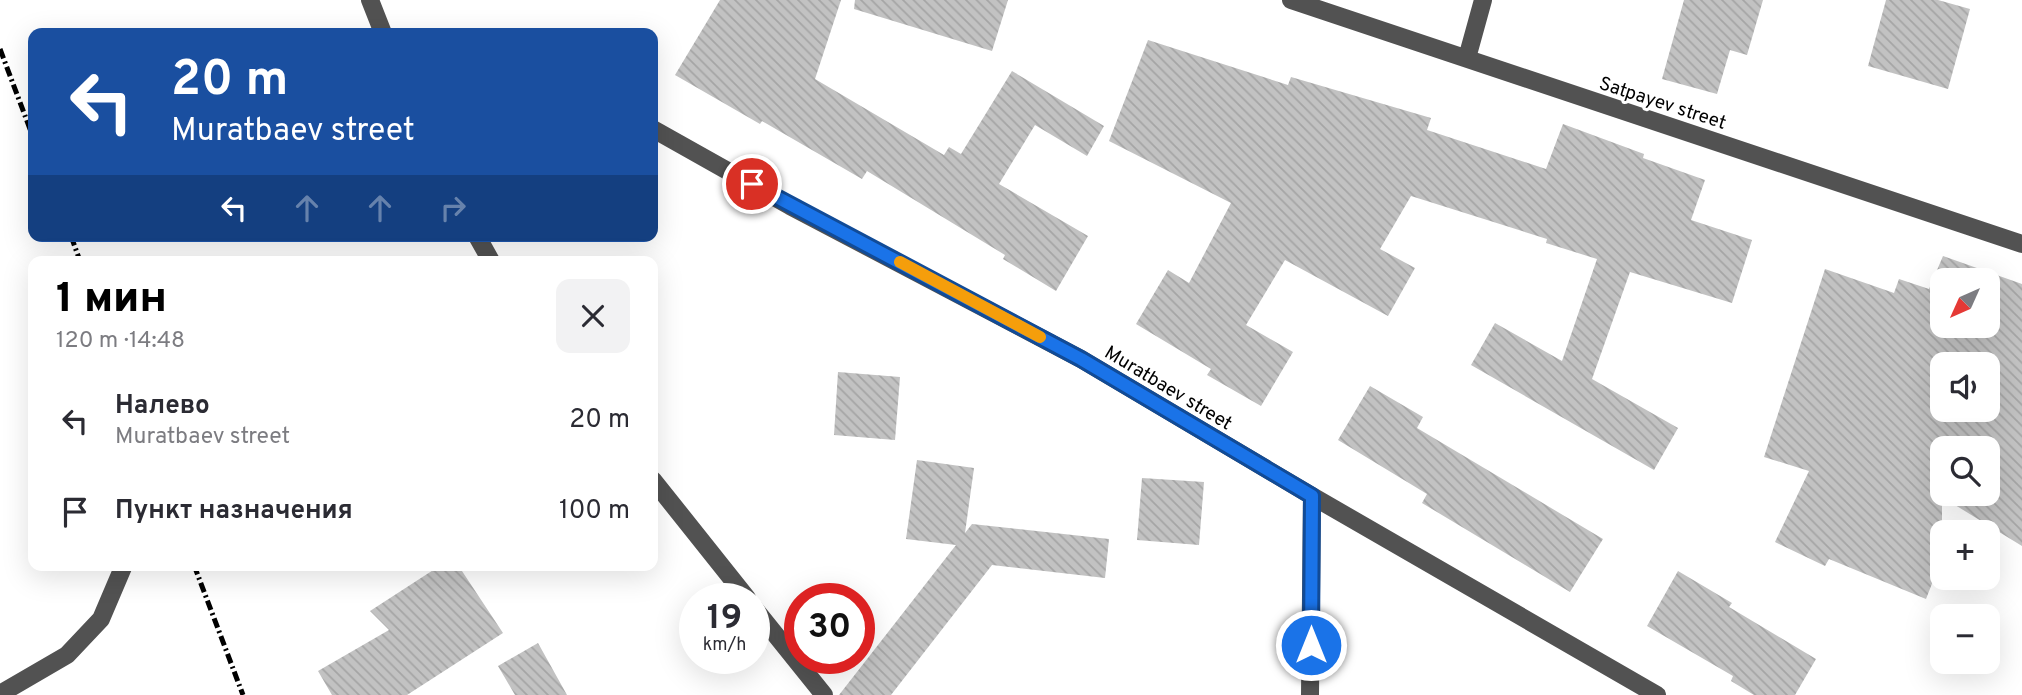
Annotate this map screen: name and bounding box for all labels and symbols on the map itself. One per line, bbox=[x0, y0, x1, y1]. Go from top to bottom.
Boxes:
street label: Satpayev street bbox=[1596, 72, 1729, 136]
pin bbox=[722, 154, 782, 214]
north arrow bbox=[1930, 268, 2000, 338]
street label: Muratbaev street bbox=[1100, 341, 1236, 436]
speed limit sign: 30 bbox=[784, 583, 875, 674]
position arrow bbox=[1274, 608, 1348, 682]

